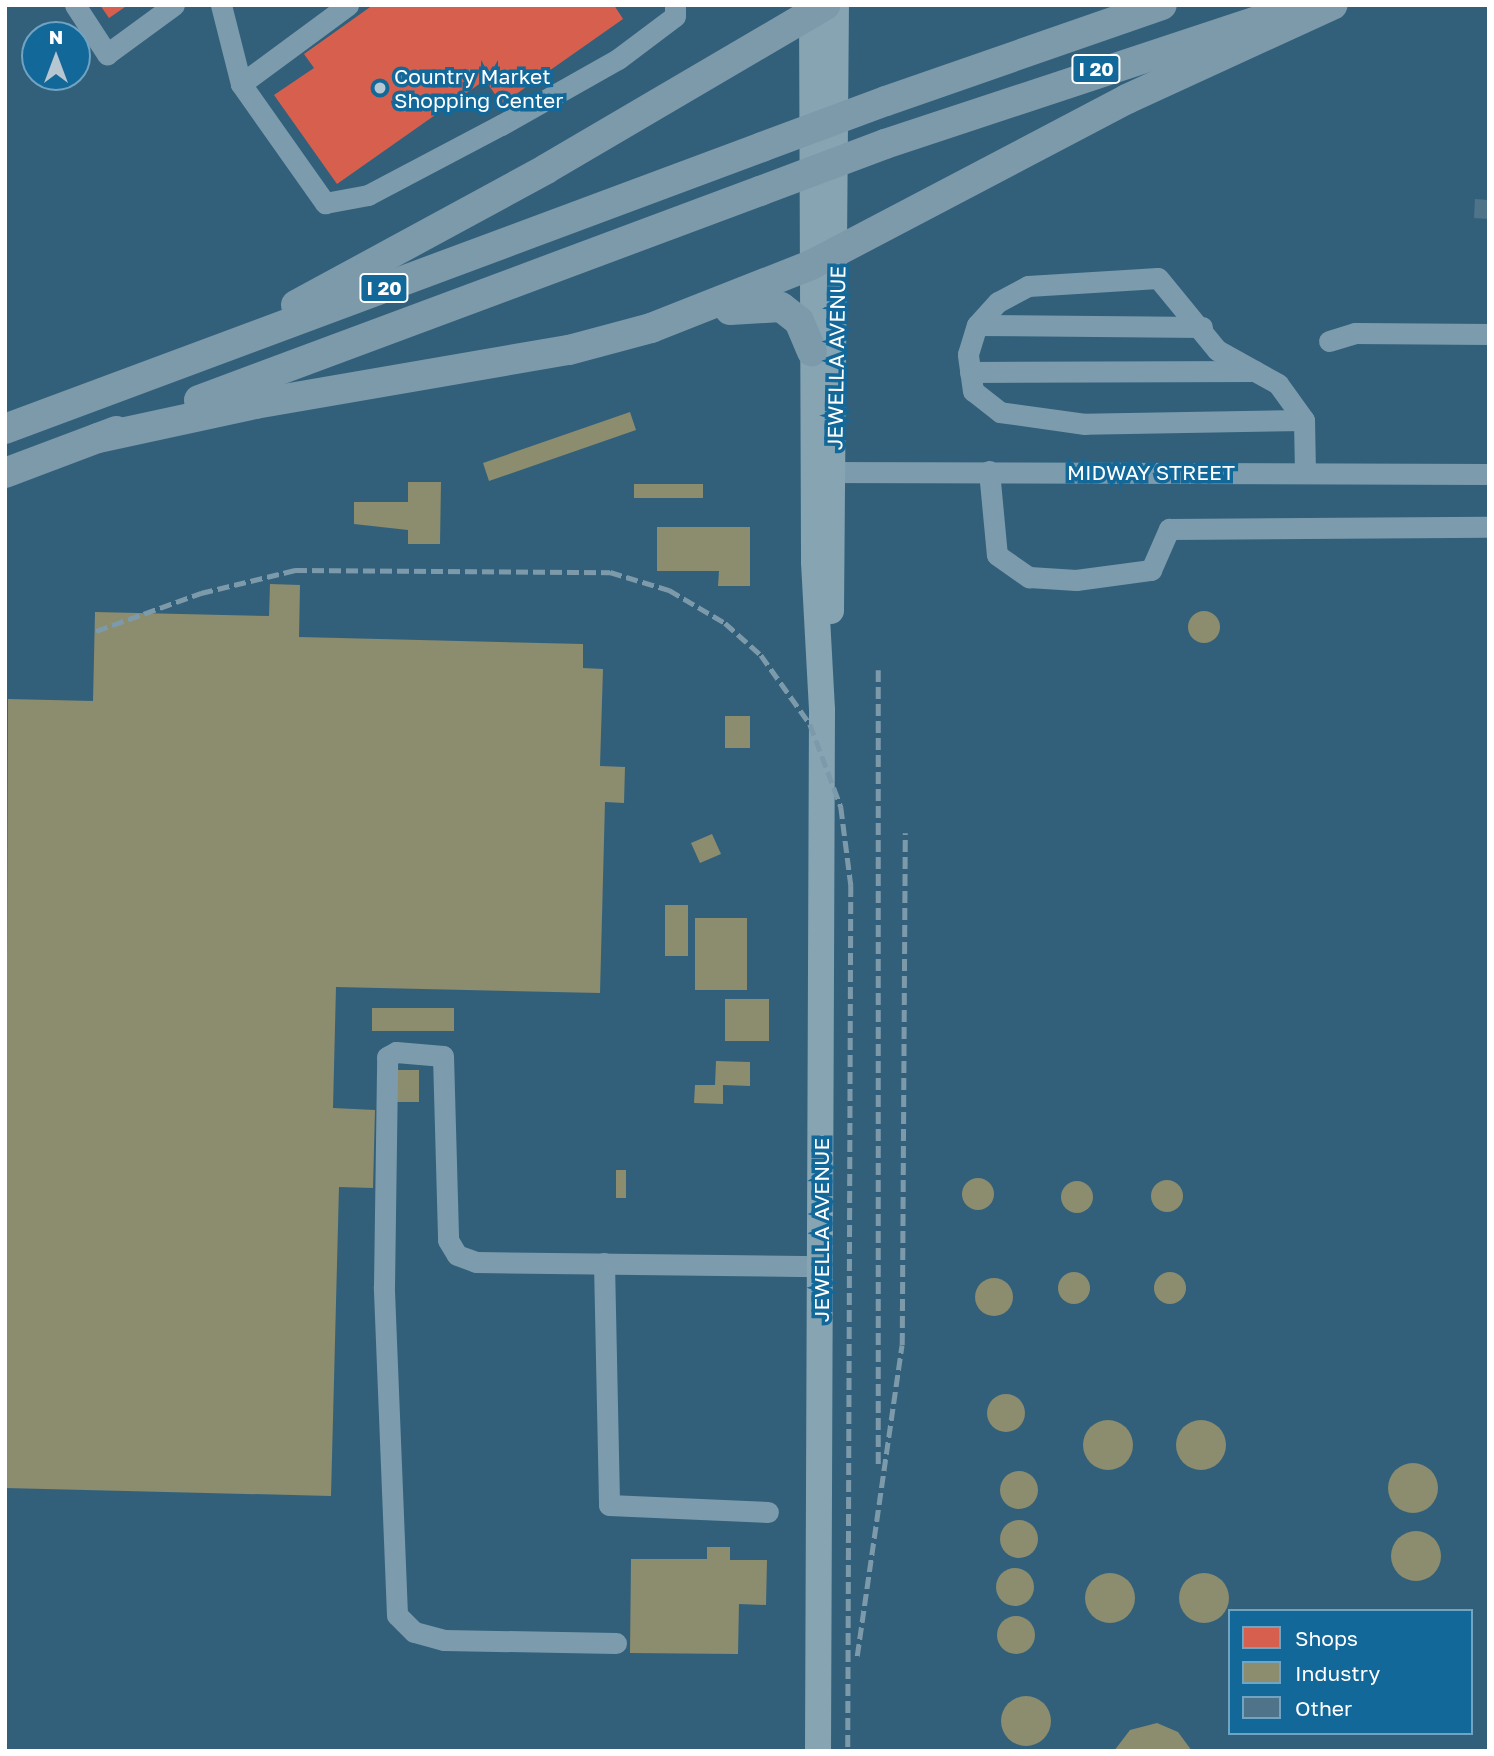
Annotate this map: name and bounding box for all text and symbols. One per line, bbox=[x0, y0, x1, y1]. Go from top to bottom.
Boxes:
north arrow bbox=[21, 21, 91, 91]
text: N bbox=[49, 25, 63, 48]
road number: I 20 bbox=[1070, 54, 1122, 85]
place label: Country Market Shopping Center bbox=[394, 63, 563, 113]
marker: Country Market Shopping Center bbox=[372, 80, 388, 96]
street label: JEWELLA AVENUE bbox=[822, 266, 850, 450]
road number: I 20 bbox=[358, 272, 410, 304]
street label: MIDWAY STREET bbox=[1067, 459, 1235, 485]
street label: JEWELLA AVENUE bbox=[808, 1138, 834, 1322]
legend bbox=[1228, 1609, 1473, 1735]
text: Shops bbox=[1295, 1625, 1358, 1651]
text: Industry bbox=[1295, 1660, 1380, 1686]
text: Other bbox=[1295, 1695, 1352, 1721]

